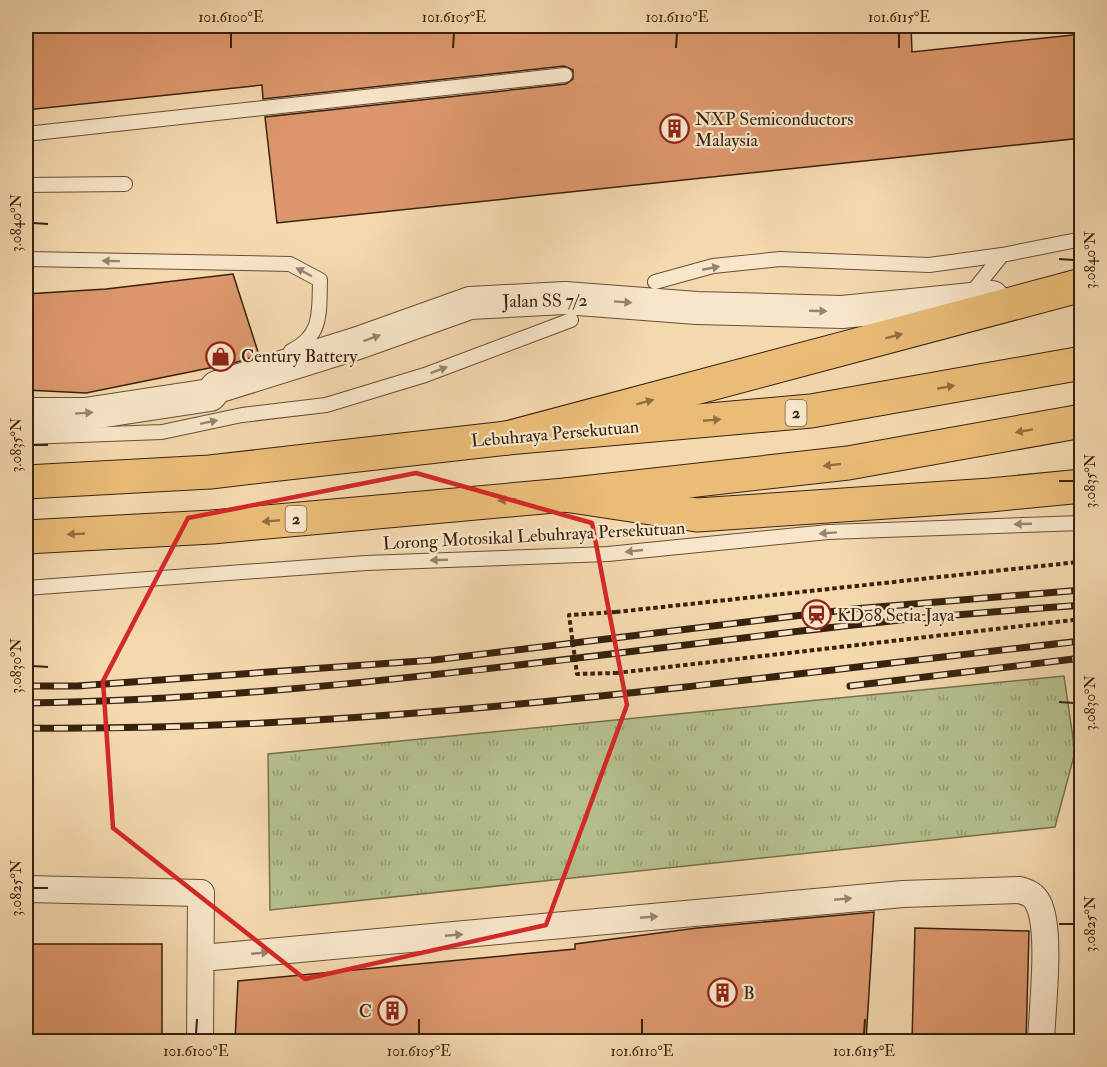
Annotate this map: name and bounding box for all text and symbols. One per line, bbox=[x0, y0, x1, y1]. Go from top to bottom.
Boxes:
text: 101.6100°E bbox=[198, 8, 264, 27]
text: 101.6105°E bbox=[422, 8, 486, 27]
text: 101.6110°E bbox=[645, 8, 709, 27]
text: 101.6115°E bbox=[868, 8, 930, 27]
place label: NXP Semiconductors Malaysia bbox=[695, 108, 853, 152]
building icon: NXP Semiconductors Malaysia bbox=[658, 113, 690, 145]
text: 3.0840°N bbox=[7, 193, 26, 252]
text: 3.0840°N bbox=[1081, 230, 1100, 289]
one-way arrow bbox=[102, 256, 121, 266]
one-way arrow bbox=[702, 263, 721, 272]
one-way arrow bbox=[295, 267, 312, 277]
street label: Jalan SS 7/2 bbox=[501, 289, 588, 313]
one-way arrow bbox=[614, 297, 633, 307]
one-way arrow bbox=[808, 307, 827, 316]
one-way arrow bbox=[885, 331, 903, 340]
one-way arrow bbox=[363, 333, 381, 343]
shop icon: Century Battery bbox=[204, 340, 236, 372]
place label: Century Battery bbox=[241, 345, 359, 368]
one-way arrow bbox=[430, 365, 448, 374]
one-way arrow bbox=[937, 382, 956, 391]
one-way arrow bbox=[636, 396, 654, 406]
road number: 2 bbox=[786, 400, 806, 426]
one-way arrow bbox=[74, 408, 93, 418]
street label: Lebuhraya Persekutuan bbox=[470, 415, 640, 453]
one-way arrow bbox=[702, 415, 721, 425]
text: 3.0835°N bbox=[7, 417, 26, 472]
one-way arrow bbox=[200, 417, 219, 426]
one-way arrow bbox=[1014, 427, 1033, 436]
text: 3.0835°N bbox=[1081, 453, 1100, 508]
one-way arrow bbox=[822, 460, 841, 470]
one-way arrow bbox=[497, 495, 516, 505]
road number: 2 bbox=[286, 506, 306, 532]
one-way arrow bbox=[261, 517, 280, 526]
street label: Lorong Motosikal Lebuhraya Persekutuan bbox=[382, 517, 686, 555]
one-way arrow bbox=[1014, 519, 1033, 529]
one-way arrow bbox=[819, 528, 838, 537]
one-way arrow bbox=[67, 530, 86, 539]
one-way arrow bbox=[625, 546, 644, 556]
one-way arrow bbox=[430, 555, 449, 565]
station icon: KD08 Setia Jaya bbox=[800, 599, 832, 631]
place label: KD08 Setia Jaya bbox=[837, 604, 955, 627]
text: 3.0830°N bbox=[7, 638, 26, 694]
text: 3.0830°N bbox=[1081, 675, 1100, 731]
text: 3.0825°N bbox=[7, 859, 26, 916]
one-way arrow bbox=[833, 894, 852, 904]
text: 3.0825°N bbox=[1081, 895, 1100, 952]
one-way arrow bbox=[639, 912, 658, 922]
one-way arrow bbox=[445, 930, 464, 940]
one-way arrow bbox=[251, 948, 270, 958]
building icon: B bbox=[706, 977, 738, 1009]
place label: B bbox=[743, 982, 755, 1005]
building icon: C bbox=[377, 995, 409, 1027]
place label: C bbox=[359, 1000, 372, 1023]
text: 101.6100°E bbox=[163, 1042, 229, 1061]
text: 101.6105°E bbox=[387, 1042, 451, 1061]
text: 101.6110°E bbox=[610, 1042, 674, 1061]
text: 101.6115°E bbox=[833, 1042, 895, 1061]

